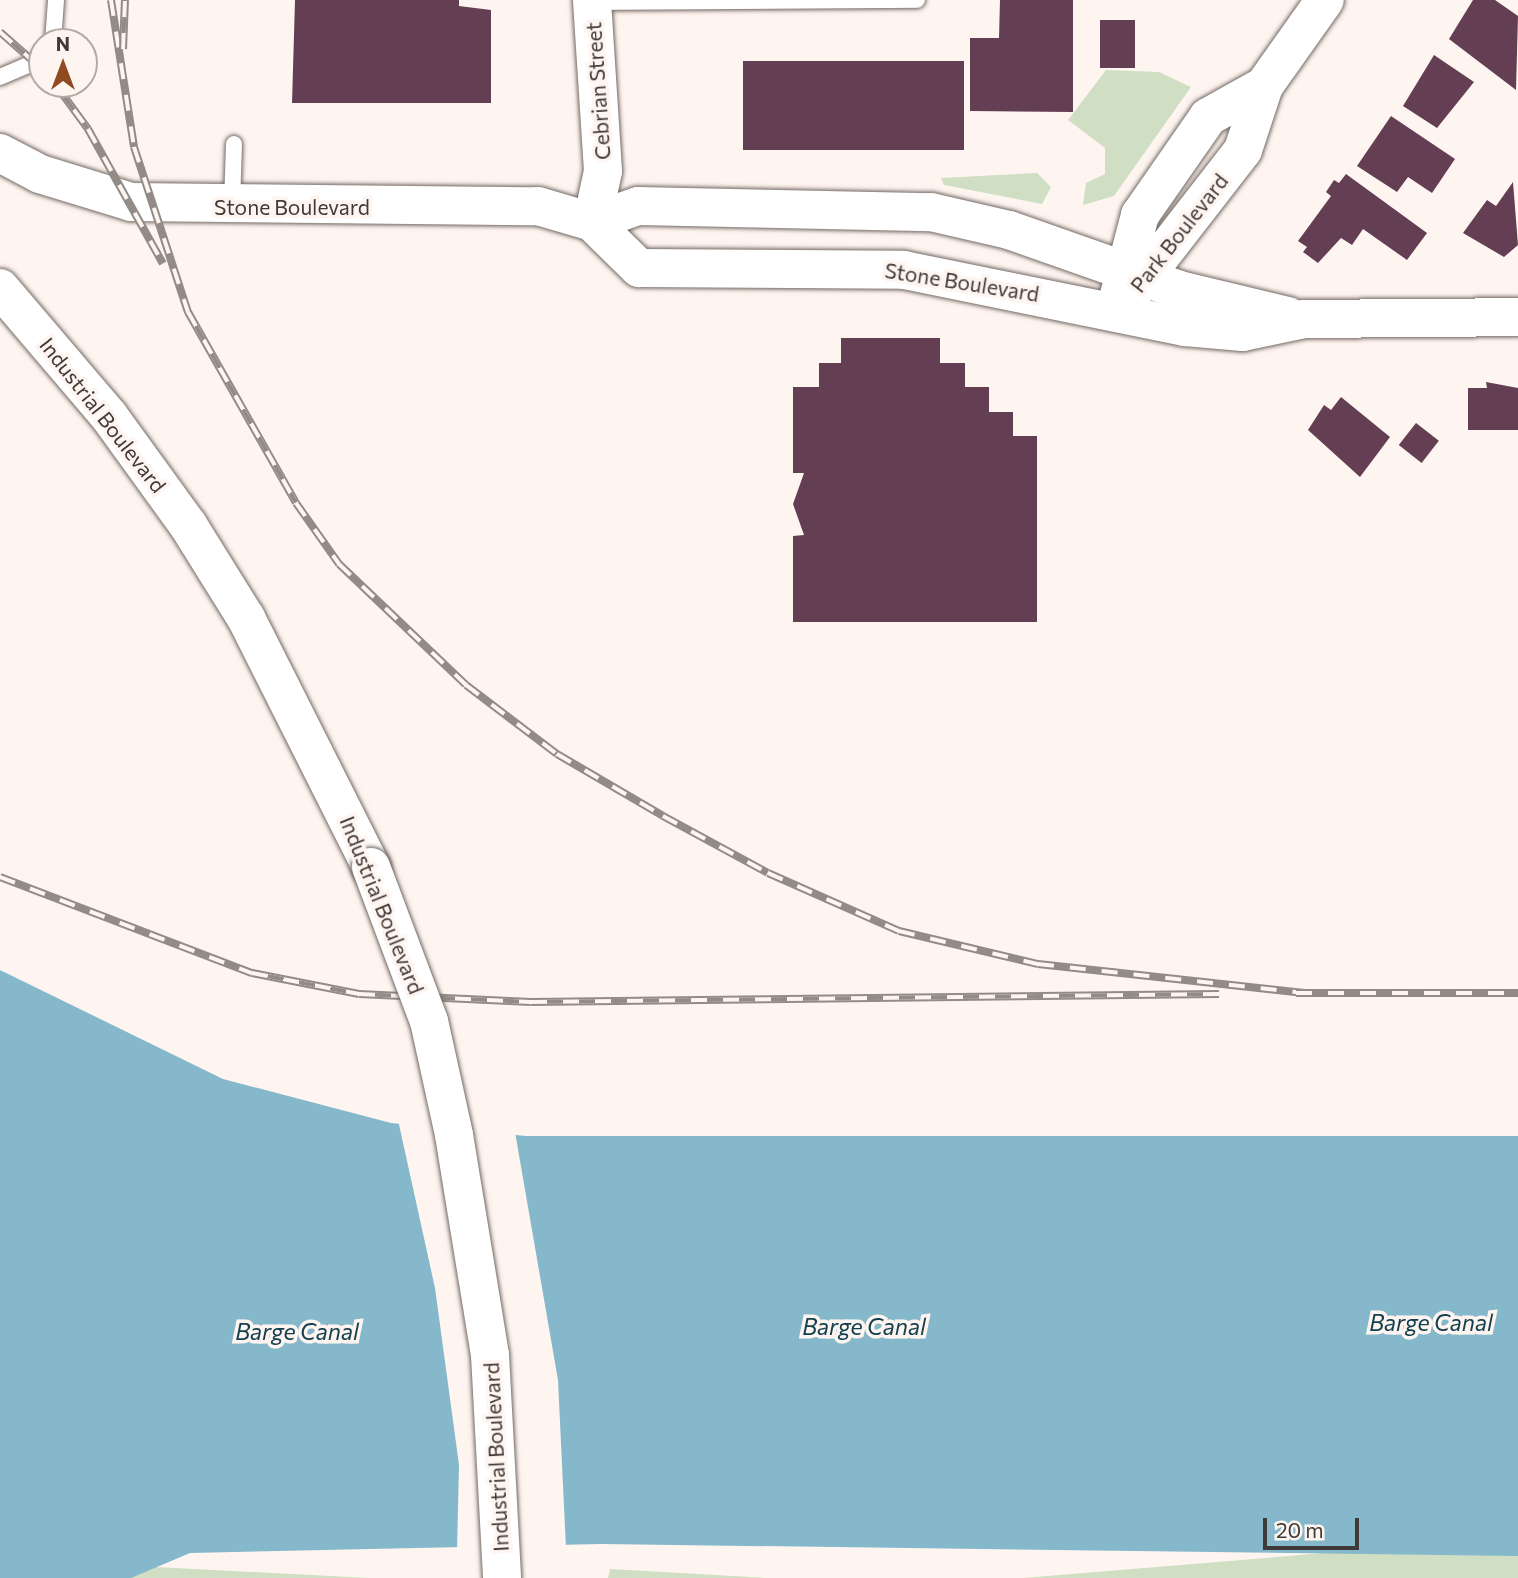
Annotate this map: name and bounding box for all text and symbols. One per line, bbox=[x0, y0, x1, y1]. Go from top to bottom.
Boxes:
street label: Cebrian Street bbox=[581, 21, 615, 161]
north arrow bbox=[28, 28, 98, 98]
text: N bbox=[56, 32, 70, 55]
street label: Park Boulevard bbox=[1125, 169, 1233, 297]
street label: Stone Boulevard bbox=[214, 194, 370, 220]
street label: Stone Boulevard bbox=[883, 257, 1041, 307]
street label: Industrial Boulevard bbox=[35, 333, 171, 497]
street label: Industrial Boulevard bbox=[335, 812, 429, 998]
water label: Barge Canal bbox=[1369, 1308, 1493, 1336]
water label: Barge Canal bbox=[802, 1312, 926, 1340]
water label: Barge Canal bbox=[235, 1317, 359, 1345]
street label: Industrial Boulevard bbox=[478, 1362, 514, 1552]
scale bar bbox=[1266, 1504, 1362, 1548]
text: 20 m bbox=[1276, 1517, 1324, 1542]

